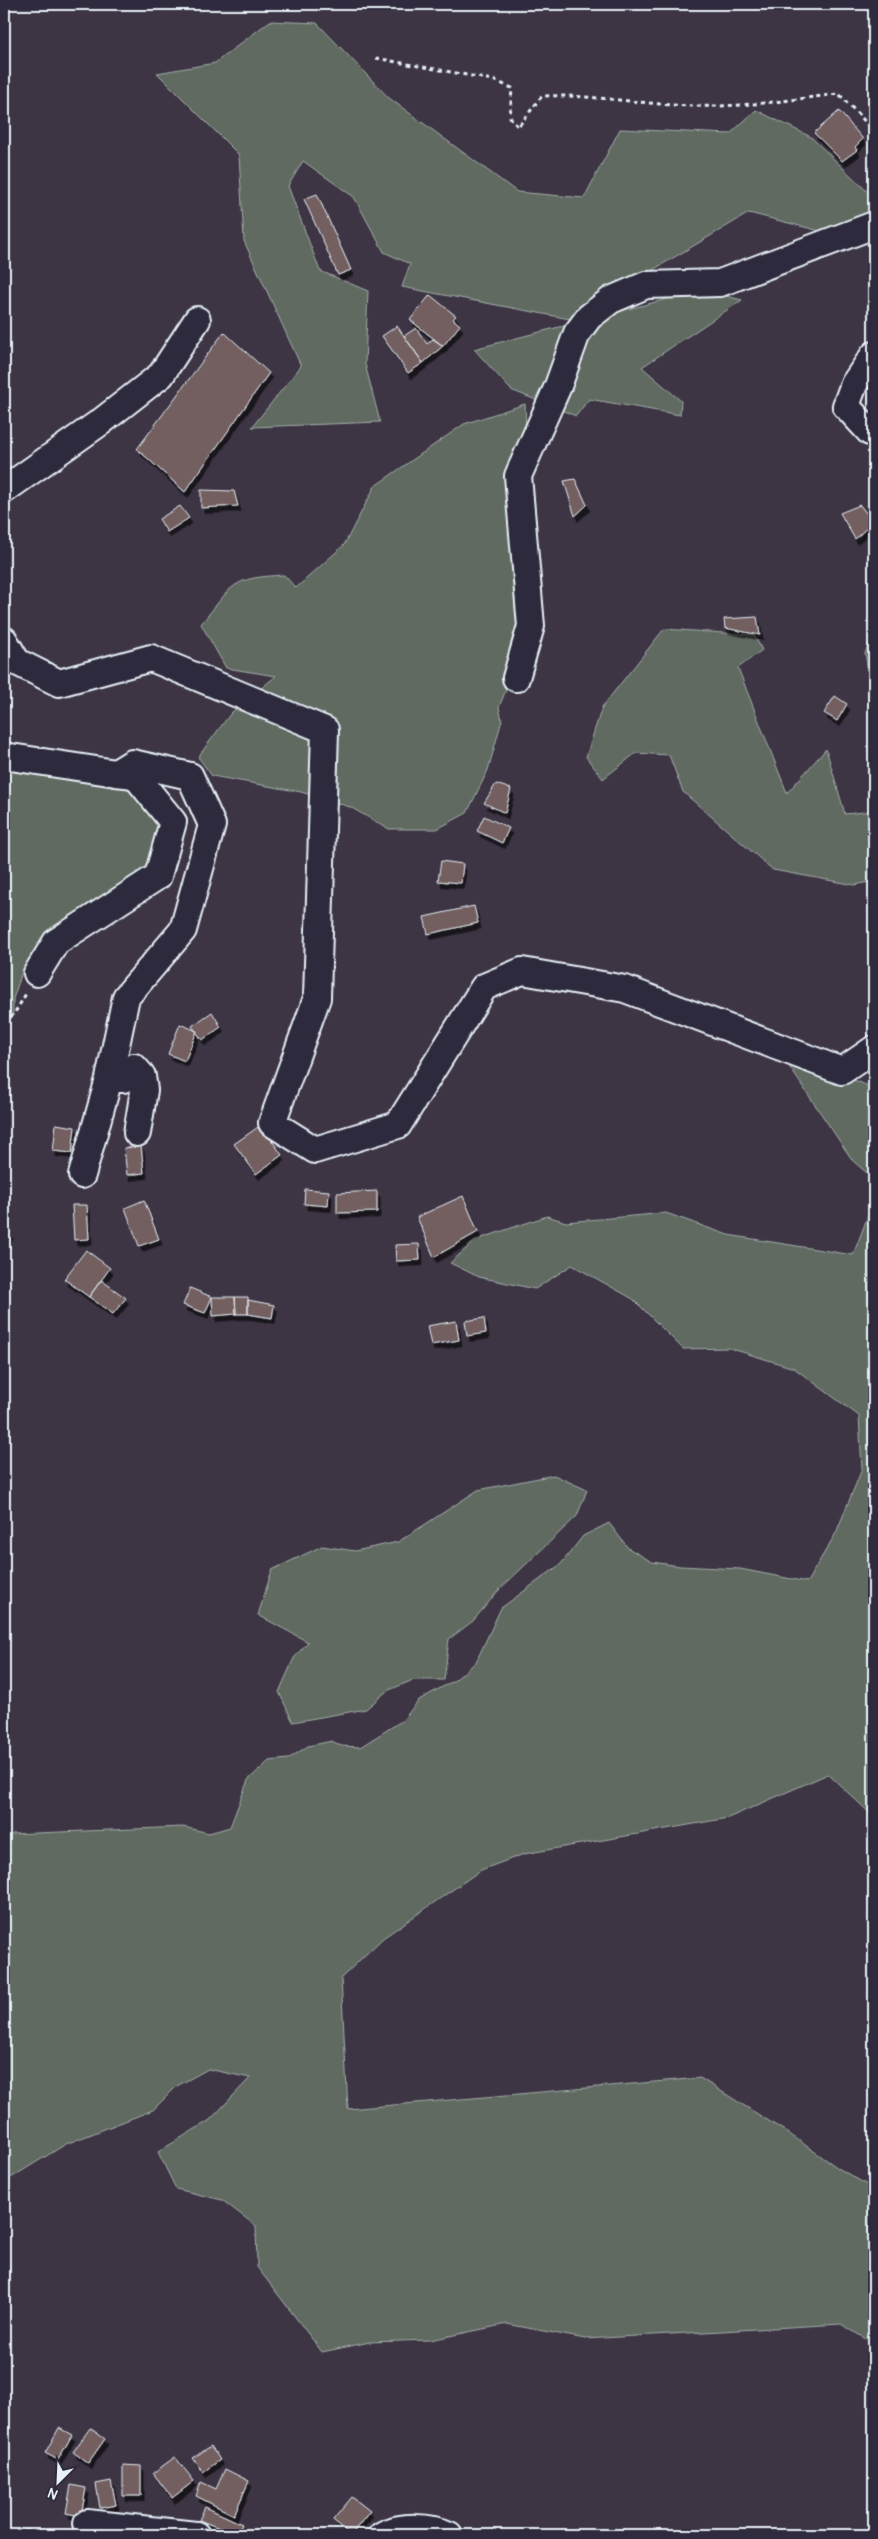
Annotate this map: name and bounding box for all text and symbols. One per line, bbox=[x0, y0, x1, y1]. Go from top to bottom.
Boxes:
north arrow bbox=[32, 2456, 82, 2506]
text: N bbox=[45, 2484, 61, 2503]

